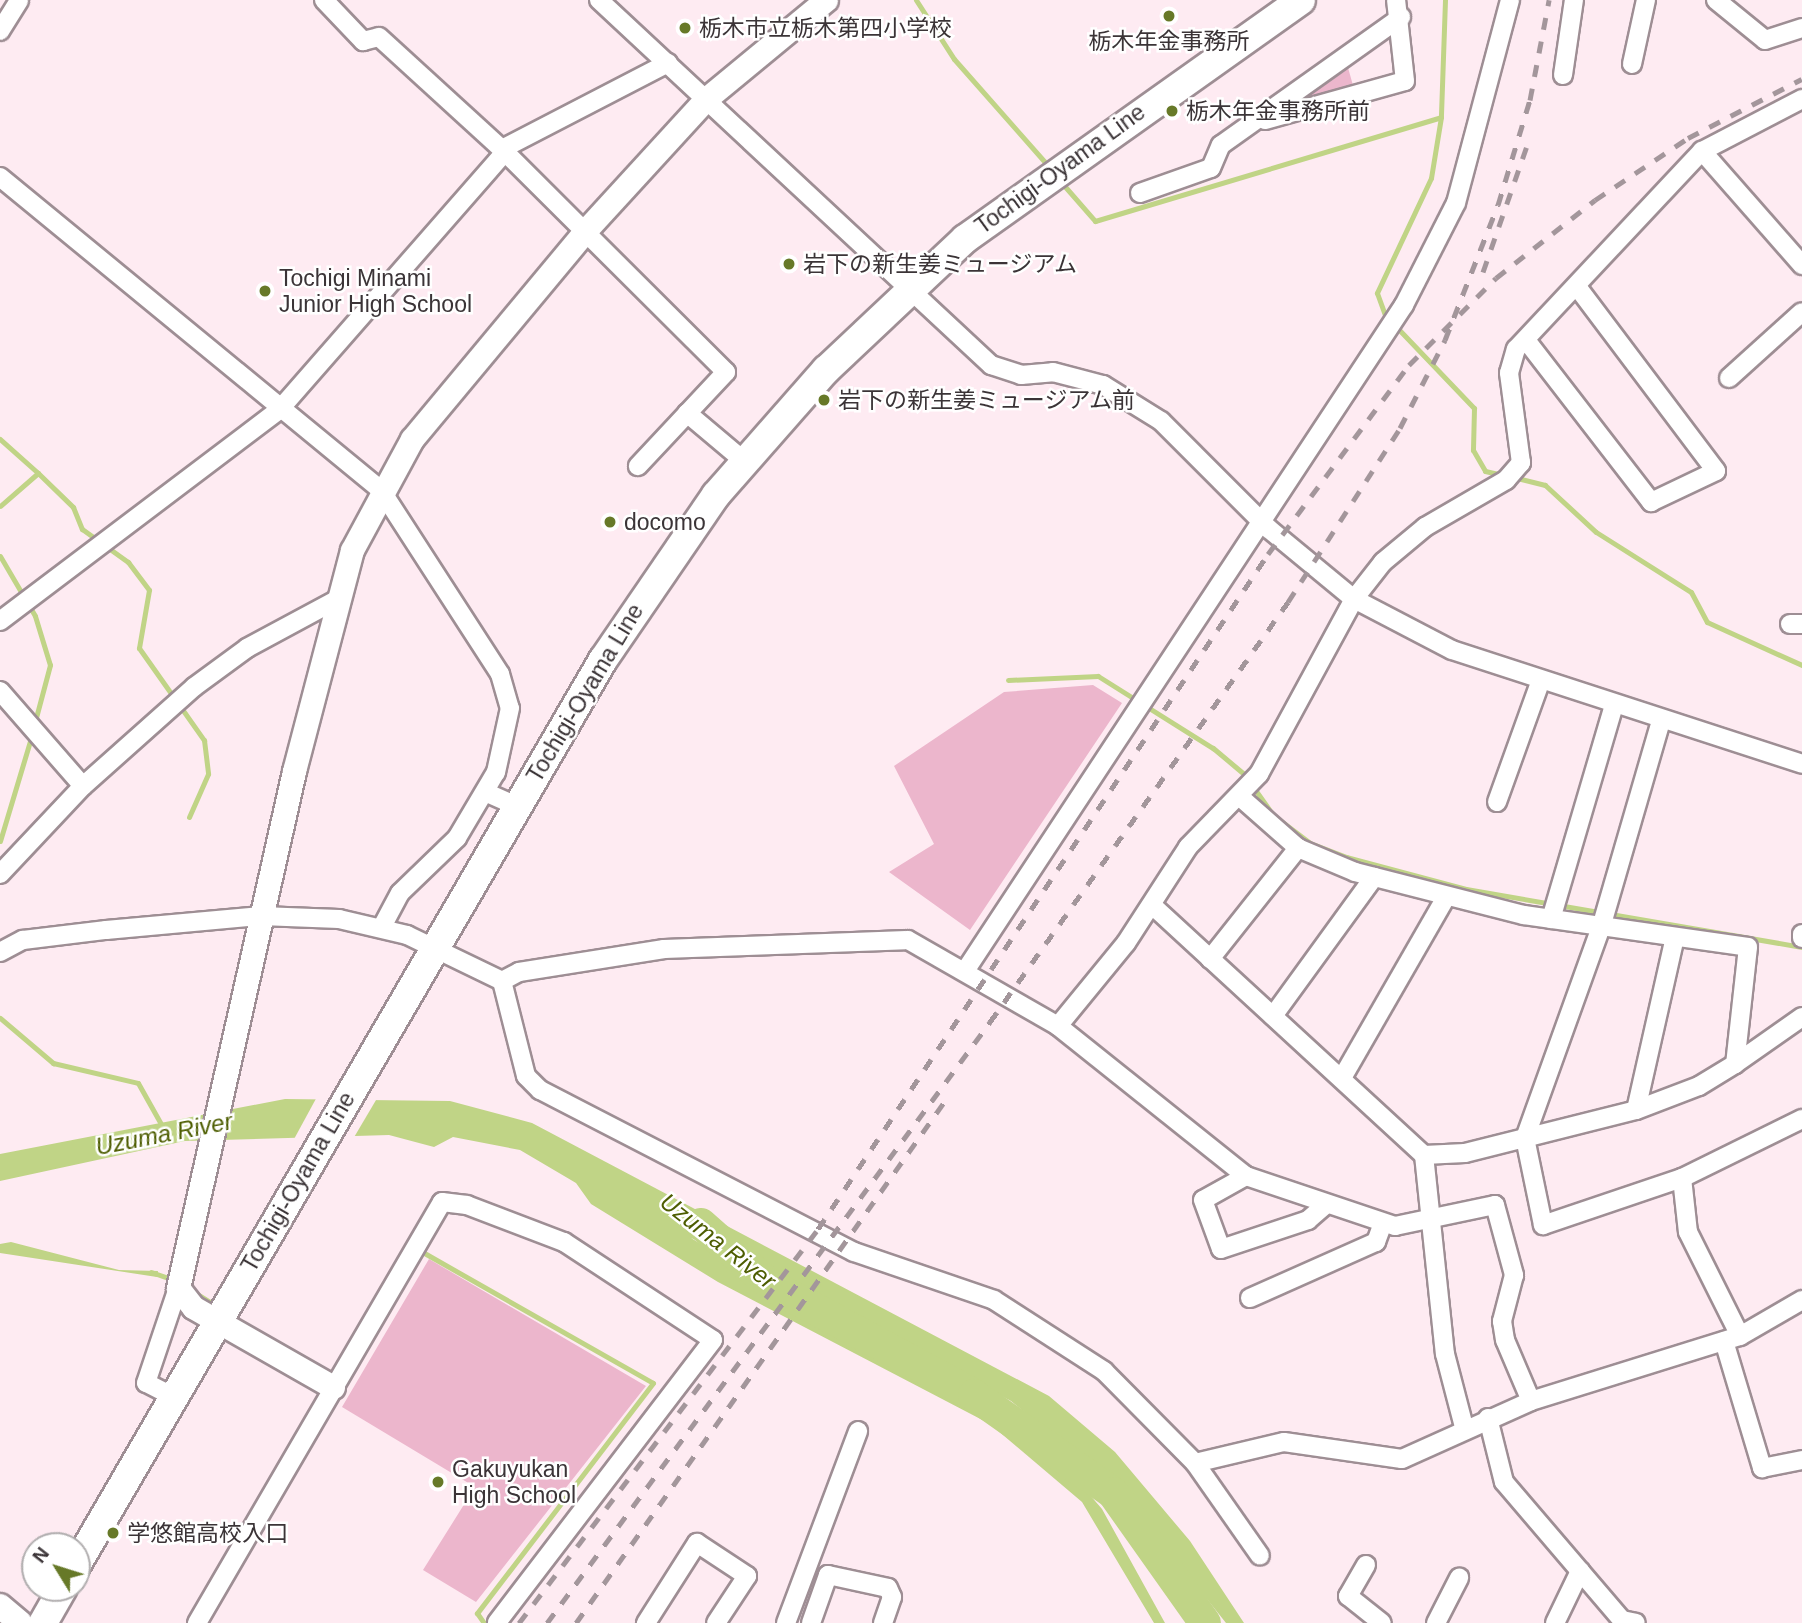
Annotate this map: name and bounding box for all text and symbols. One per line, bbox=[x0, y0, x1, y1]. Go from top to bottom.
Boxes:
marker: 栃木年金事務所 bbox=[1161, 8, 1177, 24]
place label: 栃木市立栃木第四小学校 bbox=[699, 14, 952, 42]
marker: 栃木市立栃木第四小学校 bbox=[677, 20, 693, 36]
place label: 栃木年金事務所 bbox=[1089, 27, 1249, 55]
place label: 栃木年金事務所前 bbox=[1186, 97, 1370, 125]
street label: Tochigi-Oyama Line bbox=[970, 98, 1150, 240]
marker: 栃木年金事務所前 bbox=[1164, 103, 1180, 119]
place label: 岩下の新生姜ミュージアム bbox=[803, 250, 1079, 278]
marker: 岩下の新生姜ミュージアム bbox=[781, 256, 797, 272]
place label: Tochigi Minami Junior High School bbox=[279, 264, 472, 318]
marker: Tochigi Minami Junior High School bbox=[257, 283, 273, 299]
place label: 岩下の新生姜ミュージアム前 bbox=[838, 386, 1137, 414]
marker: 岩下の新生姜ミュージアム前 bbox=[816, 392, 832, 408]
place label: docomo bbox=[624, 508, 706, 536]
marker: docomo bbox=[602, 514, 618, 530]
street label: Tochigi-Oyama Line bbox=[521, 599, 649, 787]
street label: Tochigi-Oyama Line bbox=[235, 1087, 361, 1277]
water label: Uzuma River bbox=[93, 1107, 235, 1161]
water label: Uzuma River bbox=[654, 1187, 782, 1295]
place label: Gakuyukan High School bbox=[452, 1455, 576, 1509]
marker: Gakuyukan High School bbox=[430, 1474, 446, 1490]
place label: 学悠館高校入口 bbox=[127, 1519, 288, 1547]
marker: 学悠館高校入口 bbox=[105, 1525, 121, 1541]
north arrow bbox=[21, 1532, 91, 1602]
text: N bbox=[28, 1543, 53, 1567]

